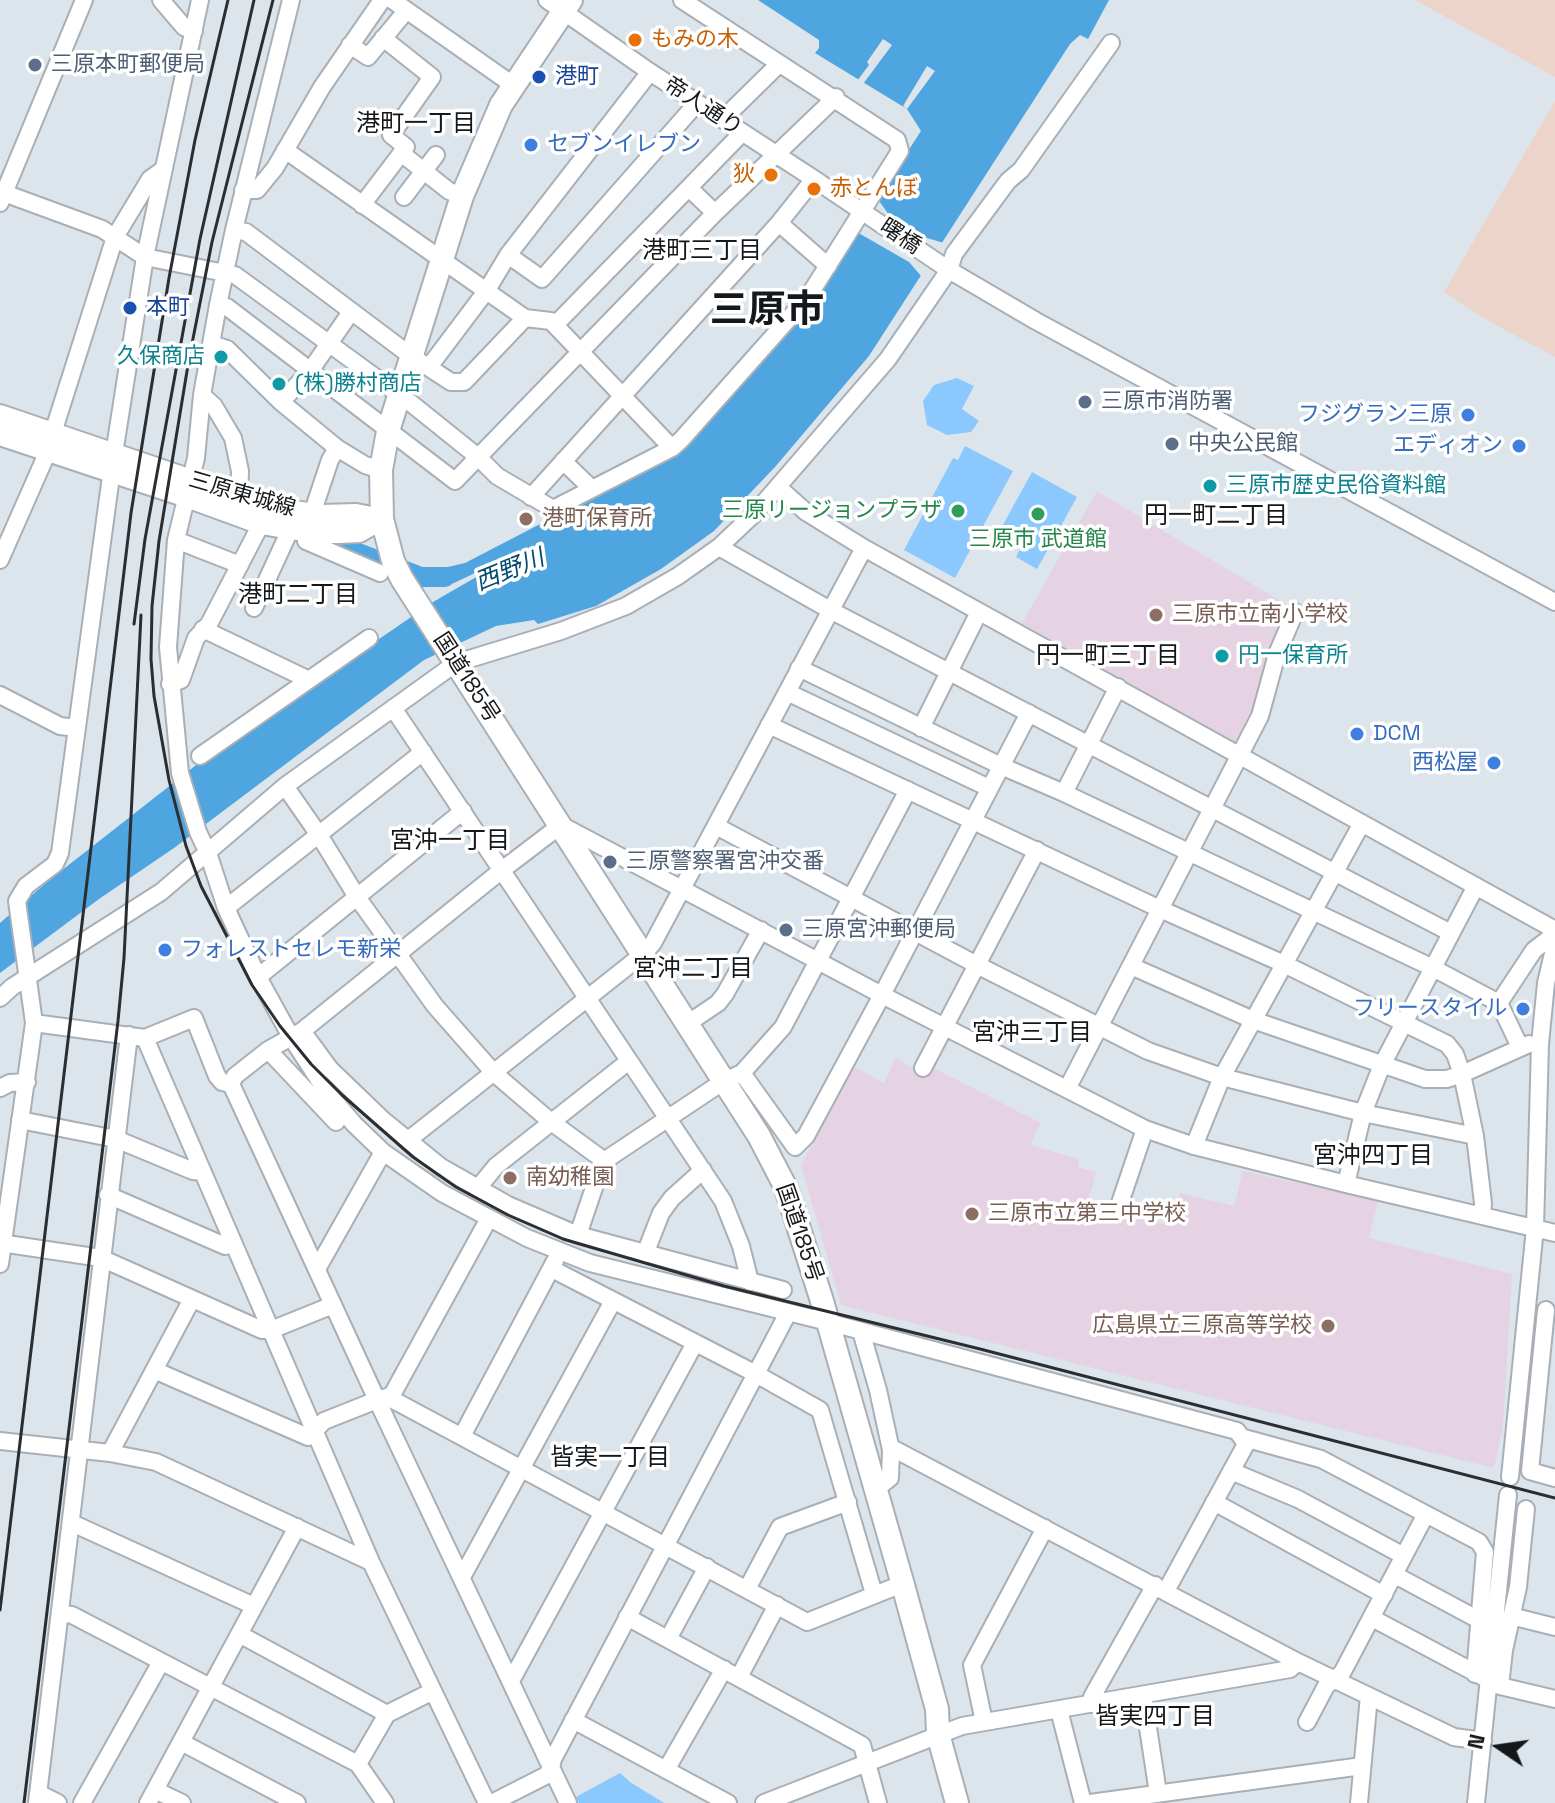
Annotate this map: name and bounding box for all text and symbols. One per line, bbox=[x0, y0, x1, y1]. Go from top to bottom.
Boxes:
place label: もみの木 bbox=[651, 27, 739, 53]
marker: もみの木 bbox=[626, 31, 644, 49]
place label: 三原本町郵便局 bbox=[51, 52, 205, 78]
marker: 三原本町郵便局 bbox=[26, 56, 44, 74]
place label: 港町 bbox=[555, 64, 599, 90]
marker: 港町 bbox=[530, 68, 548, 86]
street label: 帝人通り bbox=[659, 72, 747, 142]
district label: 港町一丁目 bbox=[356, 110, 476, 138]
place label: セブンイレブン bbox=[547, 132, 701, 158]
marker: セブンイレブン bbox=[522, 136, 540, 154]
place label: 狄 bbox=[733, 162, 755, 188]
marker: 狄 bbox=[762, 166, 780, 184]
place label: 赤とんぼ bbox=[830, 176, 918, 202]
marker: 赤とんぼ bbox=[805, 180, 823, 198]
street label: 曙橋 bbox=[874, 214, 926, 260]
district label: 港町三丁目 bbox=[642, 237, 762, 265]
district label: 三原市 bbox=[710, 289, 824, 335]
place label: 本町 bbox=[146, 295, 190, 321]
marker: 本町 bbox=[121, 299, 139, 317]
place label: 久保商店 bbox=[117, 344, 205, 370]
marker: 久保商店 bbox=[212, 348, 230, 366]
place label: (株)勝村商店 bbox=[295, 371, 422, 397]
marker: (株)勝村商店 bbox=[270, 375, 288, 393]
place label: 三原市消防署 bbox=[1101, 389, 1233, 415]
marker: 三原市消防署 bbox=[1076, 393, 1094, 411]
place label: フジグラン三原 bbox=[1298, 402, 1452, 428]
marker: フジグラン三原 bbox=[1459, 406, 1477, 424]
place label: 中央公民館 bbox=[1188, 431, 1298, 457]
place label: エディオン bbox=[1393, 433, 1503, 459]
marker: 中央公民館 bbox=[1163, 435, 1181, 453]
marker: エディオン bbox=[1510, 437, 1528, 455]
street label: 三原東城線 bbox=[185, 467, 299, 523]
place label: 三原市歴史民俗資料館 bbox=[1226, 473, 1446, 499]
marker: 三原市歴史民俗資料館 bbox=[1201, 477, 1219, 495]
place label: 三原リージョンプラザ bbox=[722, 498, 942, 524]
marker: 三原リージョンプラザ bbox=[949, 502, 967, 520]
district label: 円一町二丁目 bbox=[1144, 502, 1288, 530]
marker: 三原市 武道館 bbox=[1029, 505, 1047, 523]
place label: 港町保育所 bbox=[542, 506, 652, 532]
marker: 港町保育所 bbox=[517, 510, 535, 528]
place label: 三原市 武道館 bbox=[969, 527, 1107, 553]
water label: 西野川 bbox=[471, 544, 549, 598]
district label: 港町二丁目 bbox=[238, 581, 358, 609]
place label: 三原市立南小学校 bbox=[1172, 602, 1348, 628]
marker: 三原市立南小学校 bbox=[1147, 606, 1165, 624]
street label: 国道185号 bbox=[427, 628, 505, 728]
district label: 円一町三丁目 bbox=[1036, 642, 1180, 670]
place label: 円一保育所 bbox=[1238, 643, 1348, 669]
marker: 円一保育所 bbox=[1213, 647, 1231, 665]
place label: DCM bbox=[1373, 721, 1421, 747]
marker: DCM bbox=[1348, 725, 1366, 743]
place label: 西松屋 bbox=[1412, 750, 1478, 776]
marker: 西松屋 bbox=[1485, 754, 1503, 772]
district label: 宮沖一丁目 bbox=[390, 827, 510, 855]
place label: 三原警察署宮沖交番 bbox=[626, 849, 824, 875]
marker: 三原警察署宮沖交番 bbox=[601, 853, 619, 871]
place label: 三原宮沖郵便局 bbox=[802, 917, 956, 943]
marker: 三原宮沖郵便局 bbox=[777, 921, 795, 939]
place label: フォレストセレモ新栄 bbox=[181, 937, 401, 963]
marker: フォレストセレモ新栄 bbox=[156, 941, 174, 959]
district label: 宮沖二丁目 bbox=[633, 955, 753, 983]
place label: フリースタイル bbox=[1353, 996, 1507, 1022]
marker: フリースタイル bbox=[1514, 1000, 1532, 1018]
district label: 宮沖三丁目 bbox=[972, 1019, 1092, 1047]
district label: 宮沖四丁目 bbox=[1313, 1142, 1433, 1170]
place label: 南幼稚園 bbox=[526, 1165, 614, 1191]
marker: 南幼稚園 bbox=[501, 1169, 519, 1187]
street label: 国道185号 bbox=[770, 1180, 828, 1286]
place label: 三原市立第三中学校 bbox=[988, 1201, 1186, 1227]
marker: 三原市立第三中学校 bbox=[963, 1205, 981, 1223]
place label: 広島県立三原高等学校 bbox=[1092, 1313, 1312, 1339]
marker: 広島県立三原高等学校 bbox=[1319, 1317, 1337, 1335]
district label: 皆実一丁目 bbox=[550, 1444, 670, 1472]
district label: 皆実四丁目 bbox=[1095, 1703, 1215, 1731]
north arrow bbox=[1459, 1707, 1539, 1787]
text: N bbox=[1460, 1731, 1491, 1752]

